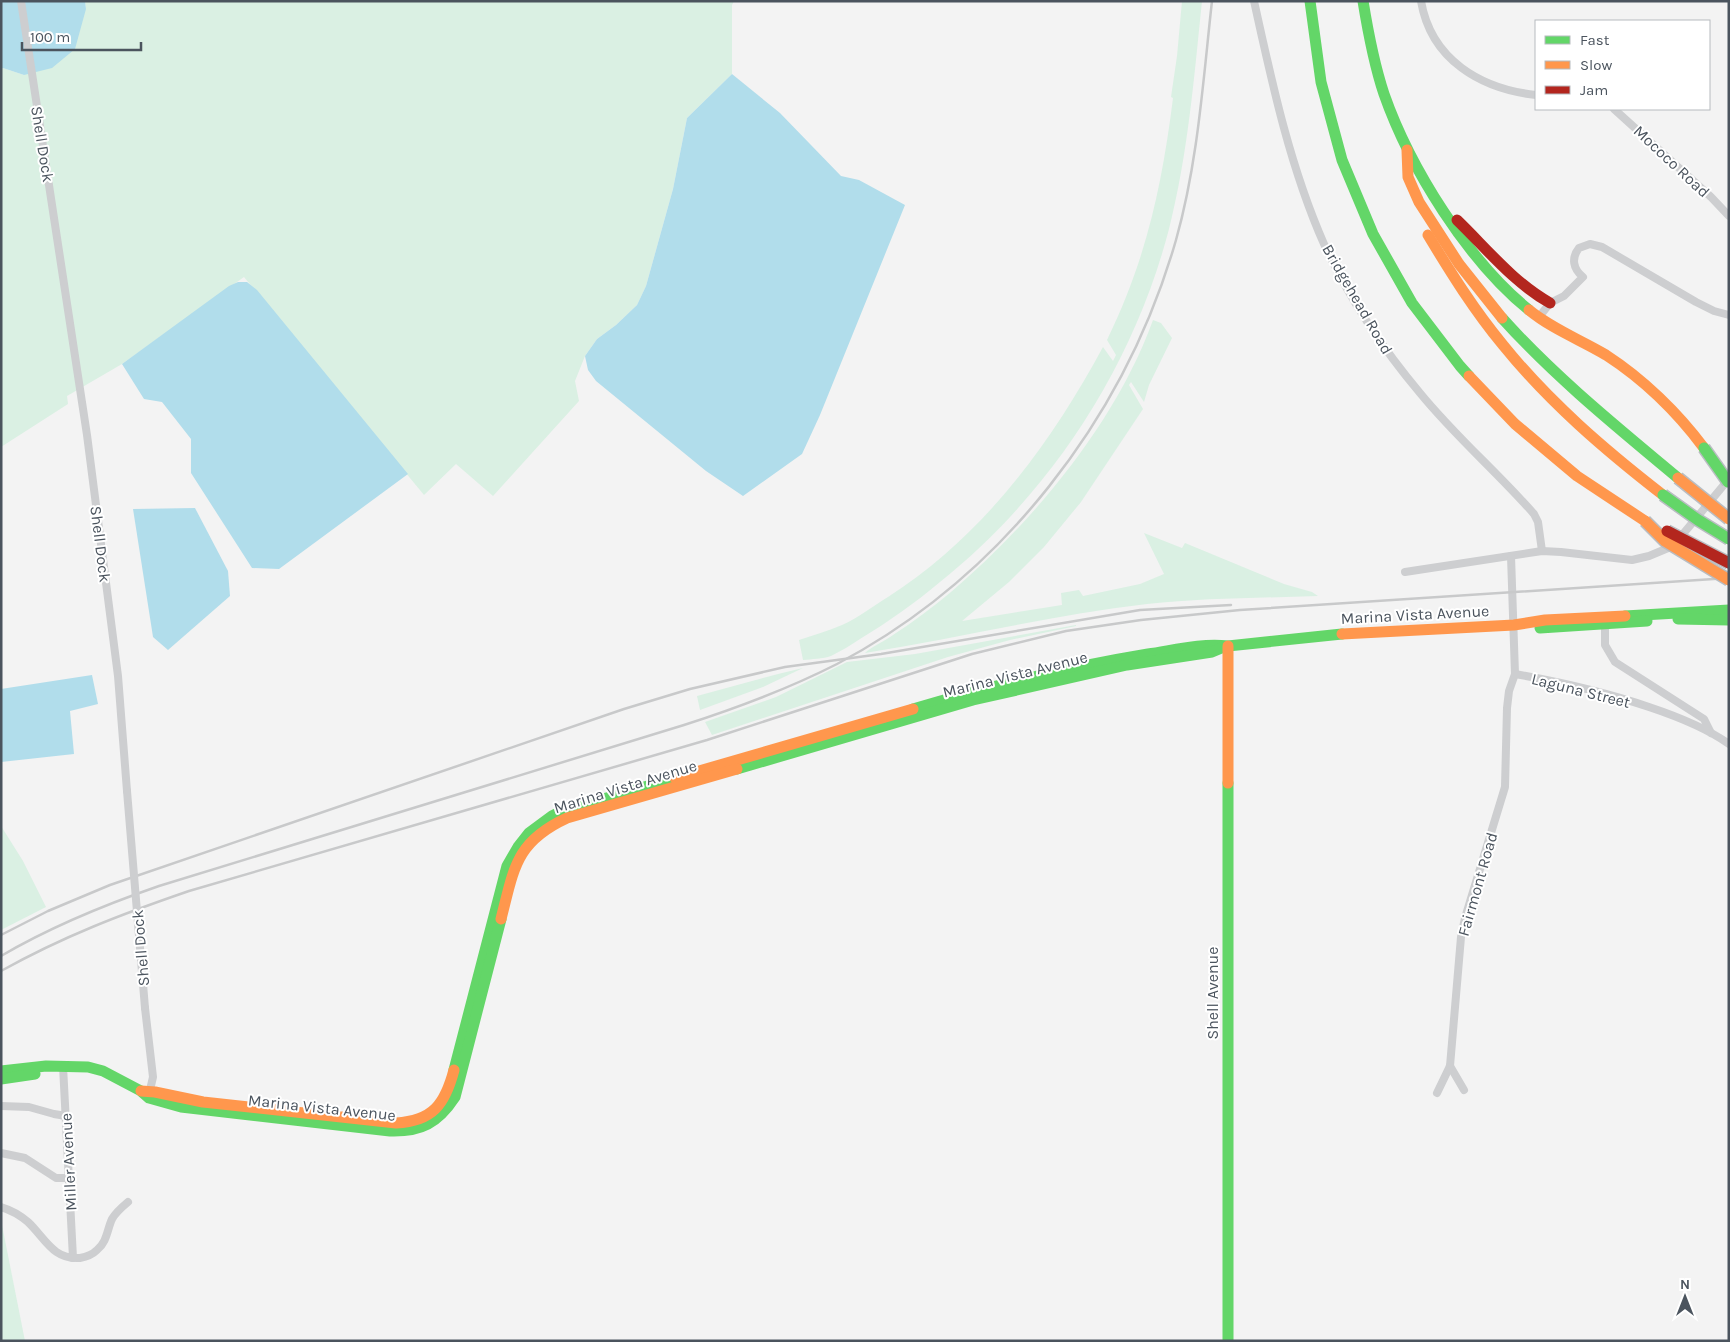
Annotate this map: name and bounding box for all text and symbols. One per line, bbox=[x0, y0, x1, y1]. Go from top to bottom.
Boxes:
scale bar bbox=[22, 20, 141, 52]
legend bbox=[1535, 20, 1710, 110]
text: 100 m bbox=[30, 28, 70, 46]
text: Fast bbox=[1580, 31, 1610, 49]
text: Slow bbox=[1580, 56, 1612, 74]
text: Jam bbox=[1580, 81, 1608, 99]
street label: Shell Dock bbox=[27, 105, 58, 184]
street label: Mococo Road bbox=[1630, 121, 1714, 201]
street label: Bridgehead Road bbox=[1318, 241, 1397, 358]
street label: Shell Dock bbox=[86, 505, 115, 583]
street label: Marina Vista Avenue bbox=[1340, 601, 1490, 628]
street label: Marina Vista Avenue bbox=[941, 647, 1090, 702]
street label: Laguna Street bbox=[1529, 669, 1632, 712]
street label: Marina Vista Avenue bbox=[551, 756, 699, 817]
street label: Fairmont Road bbox=[1454, 830, 1501, 938]
street label: Shell Dock bbox=[128, 909, 153, 987]
street label: Shell Avenue bbox=[1203, 947, 1222, 1039]
street label: Marina Vista Avenue bbox=[247, 1090, 397, 1125]
street label: Miller Avenue bbox=[56, 1113, 81, 1211]
north arrow bbox=[1660, 1272, 1710, 1322]
text: N bbox=[1680, 1276, 1690, 1293]

